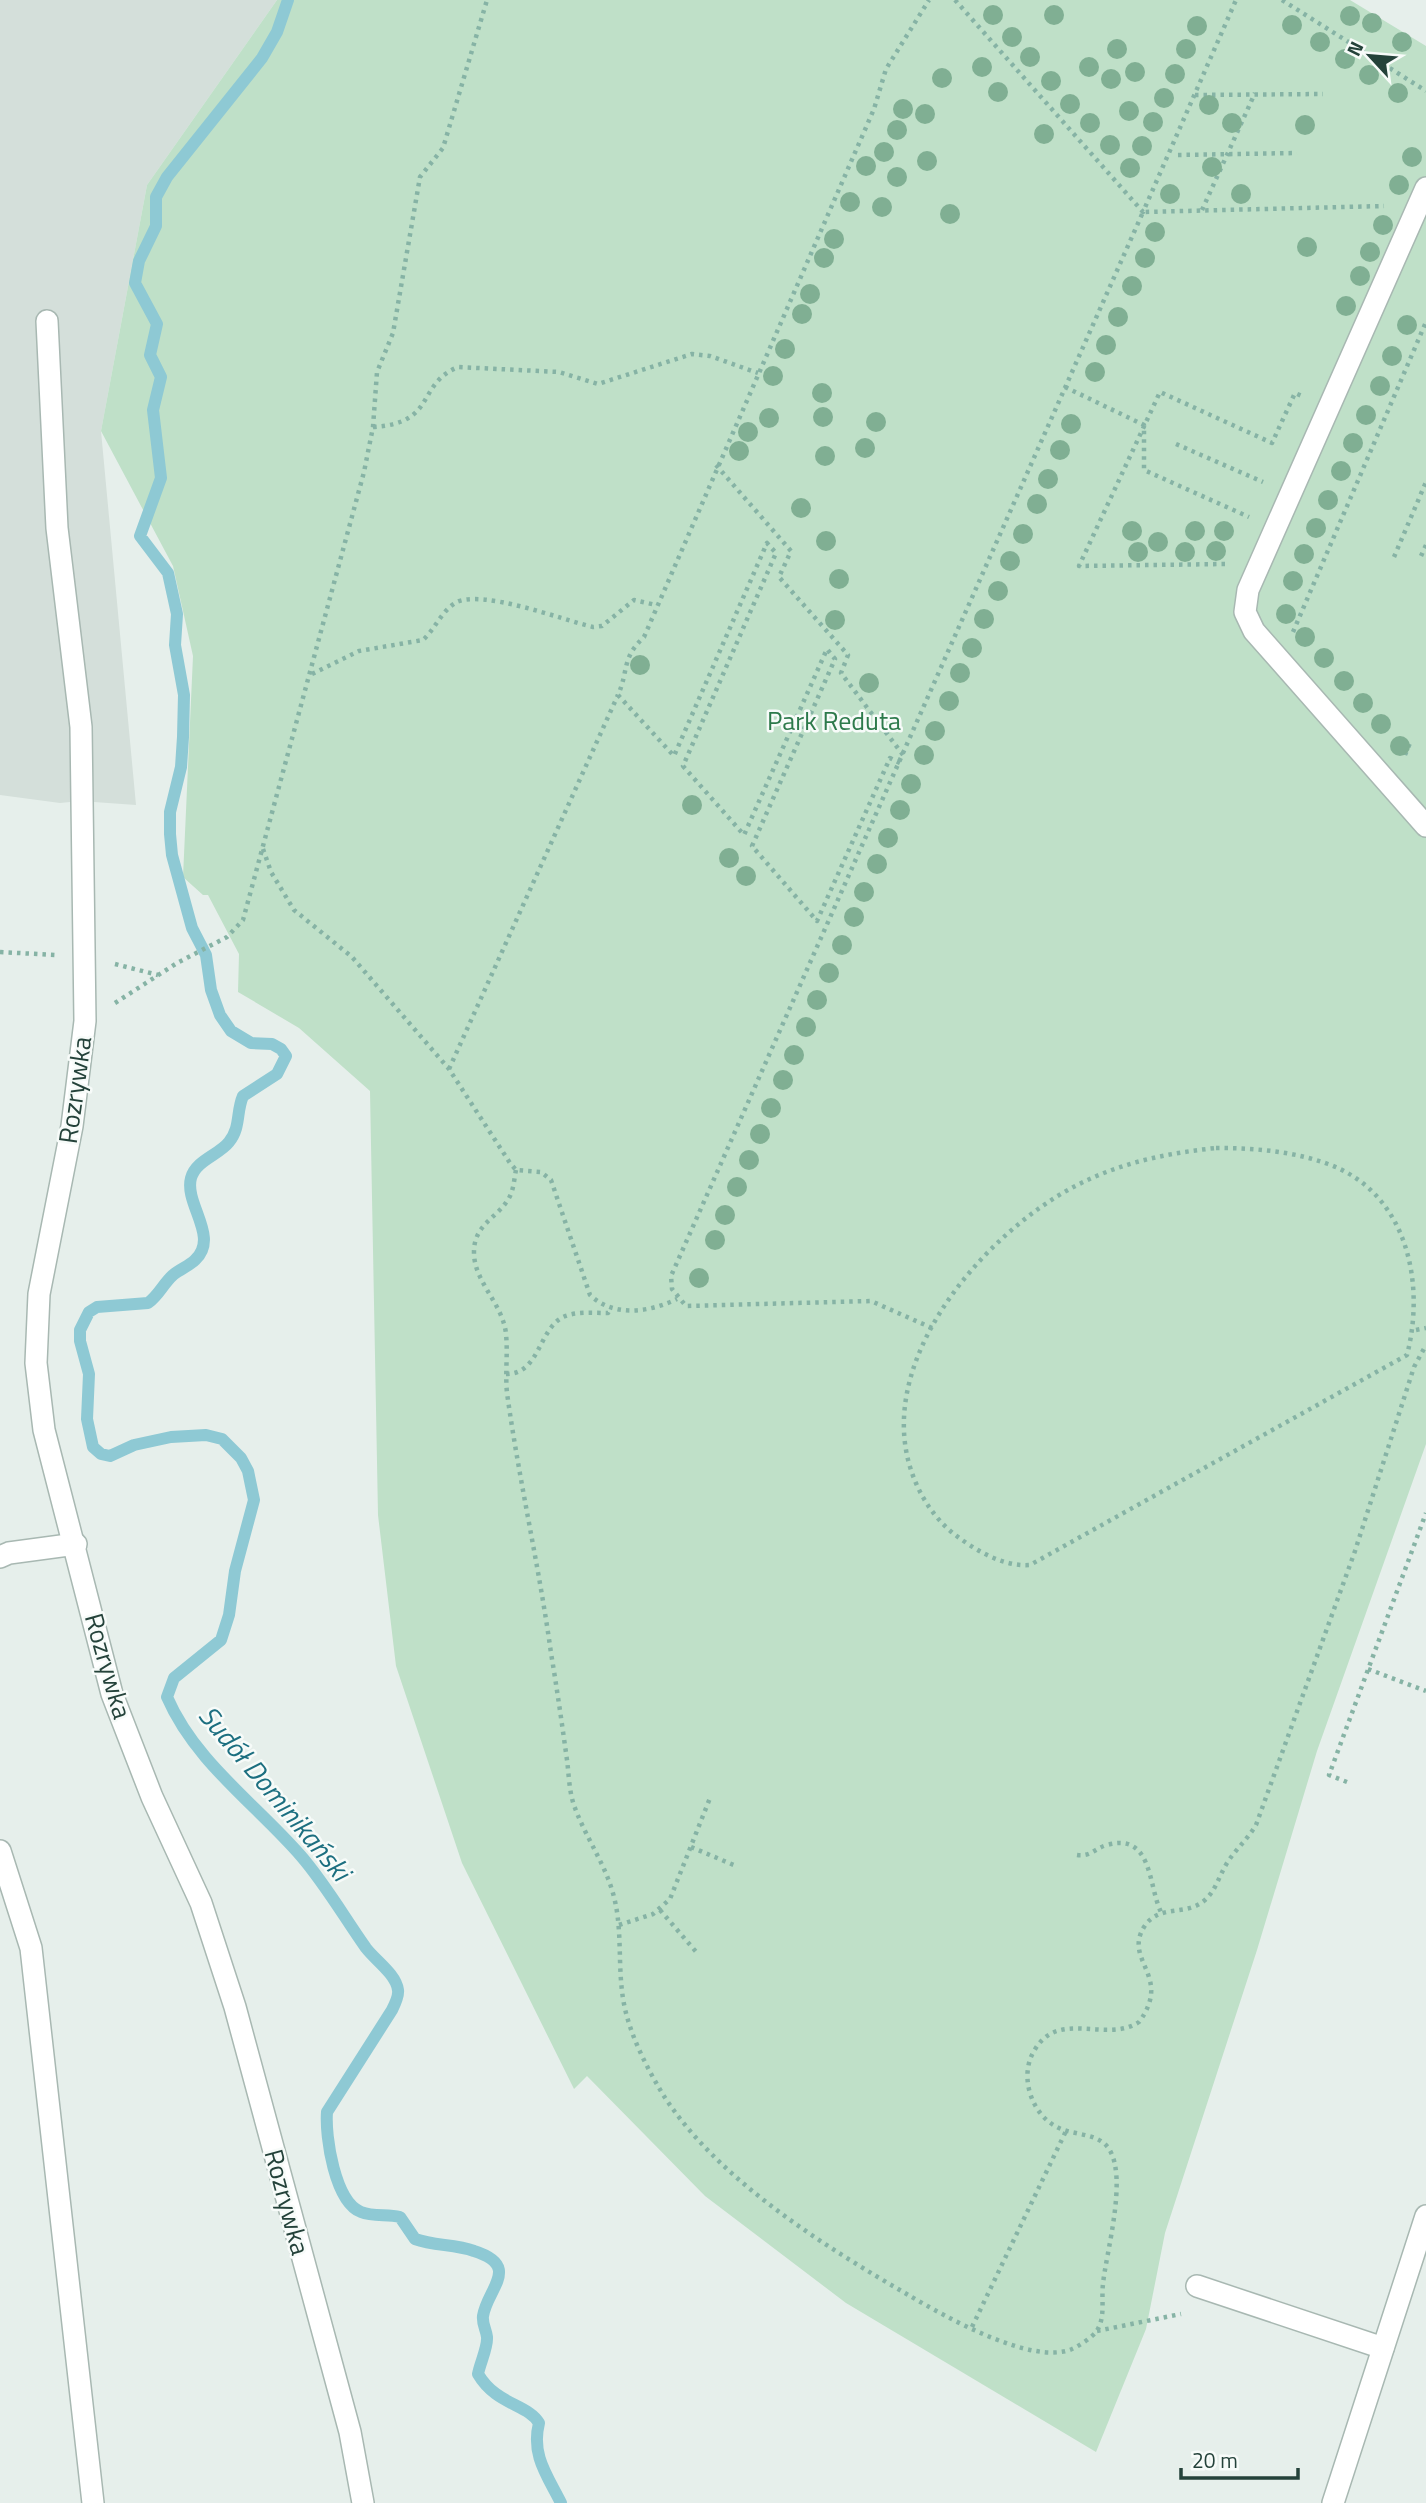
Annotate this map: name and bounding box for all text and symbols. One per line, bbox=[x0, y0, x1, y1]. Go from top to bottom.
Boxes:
north arrow bbox=[1335, 21, 1405, 91]
text: N bbox=[1338, 36, 1370, 61]
park label: Park Reduta bbox=[767, 701, 901, 740]
street label: Rozrywka bbox=[48, 1034, 101, 1146]
street label: Rozrywka bbox=[75, 1609, 142, 1723]
water label: Sudół Dominikański bbox=[189, 1695, 364, 1892]
street label: Rozrywka bbox=[255, 2145, 320, 2259]
scale bar bbox=[1181, 2436, 1298, 2480]
text: 20 m bbox=[1192, 2444, 1238, 2476]

